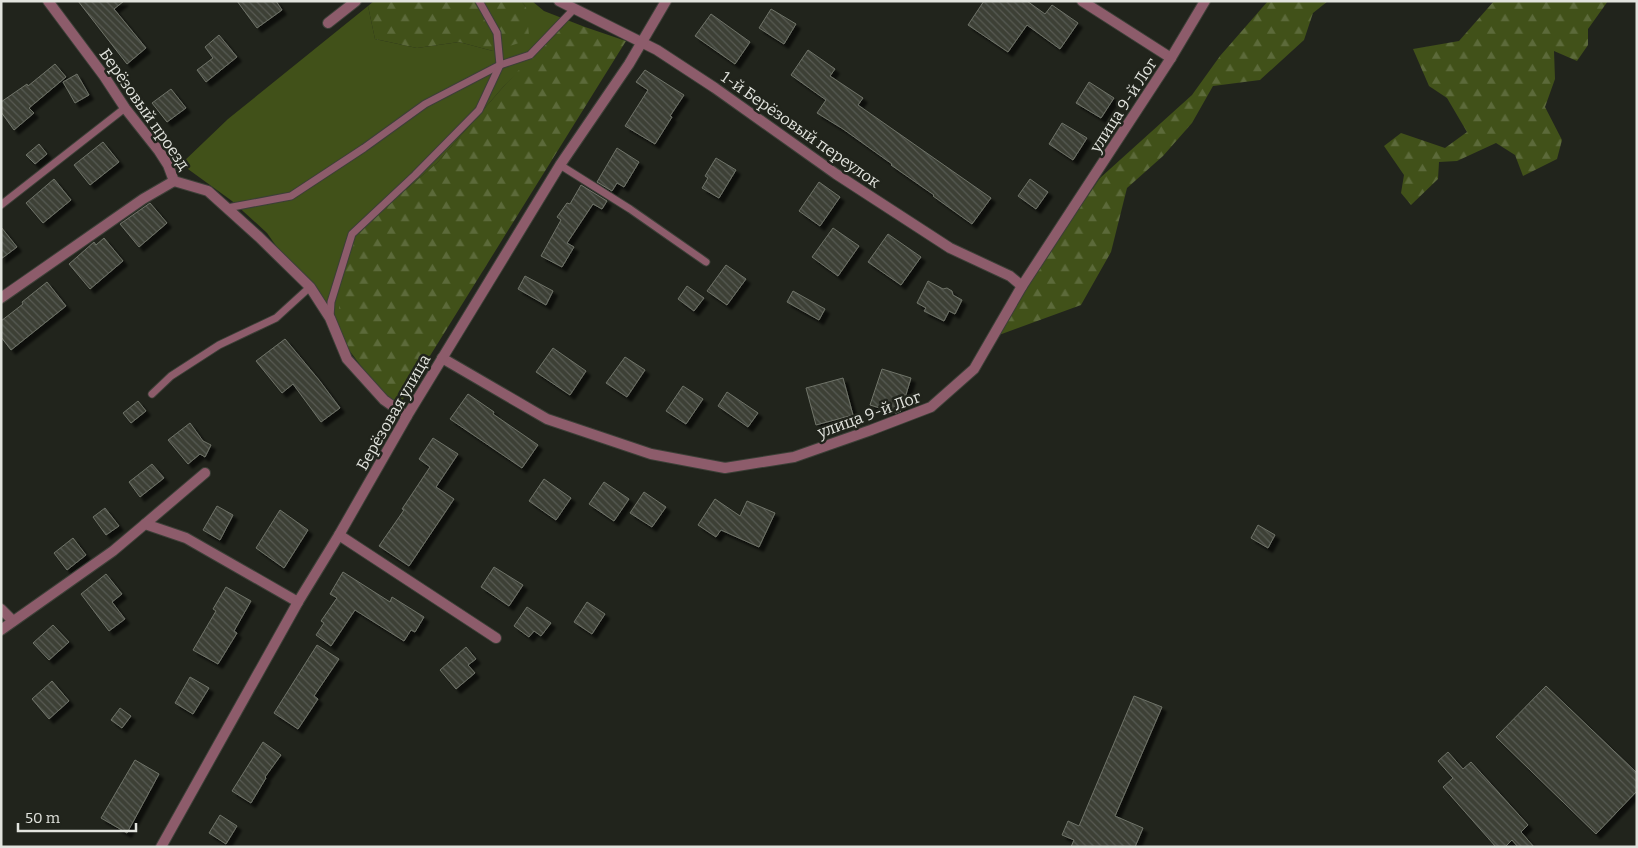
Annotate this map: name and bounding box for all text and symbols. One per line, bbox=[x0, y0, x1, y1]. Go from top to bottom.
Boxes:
street label: Берёзовый проезд bbox=[96, 45, 194, 174]
street label: улица 9-й Лог bbox=[1085, 54, 1161, 157]
street label: 1-й Берёзовый переулок bbox=[718, 67, 884, 192]
street label: Берёзовая улица bbox=[353, 351, 434, 474]
street label: улица 9-й Лог bbox=[814, 387, 924, 442]
scale bar bbox=[18, 800, 135, 832]
text: 50 m bbox=[25, 809, 61, 827]

